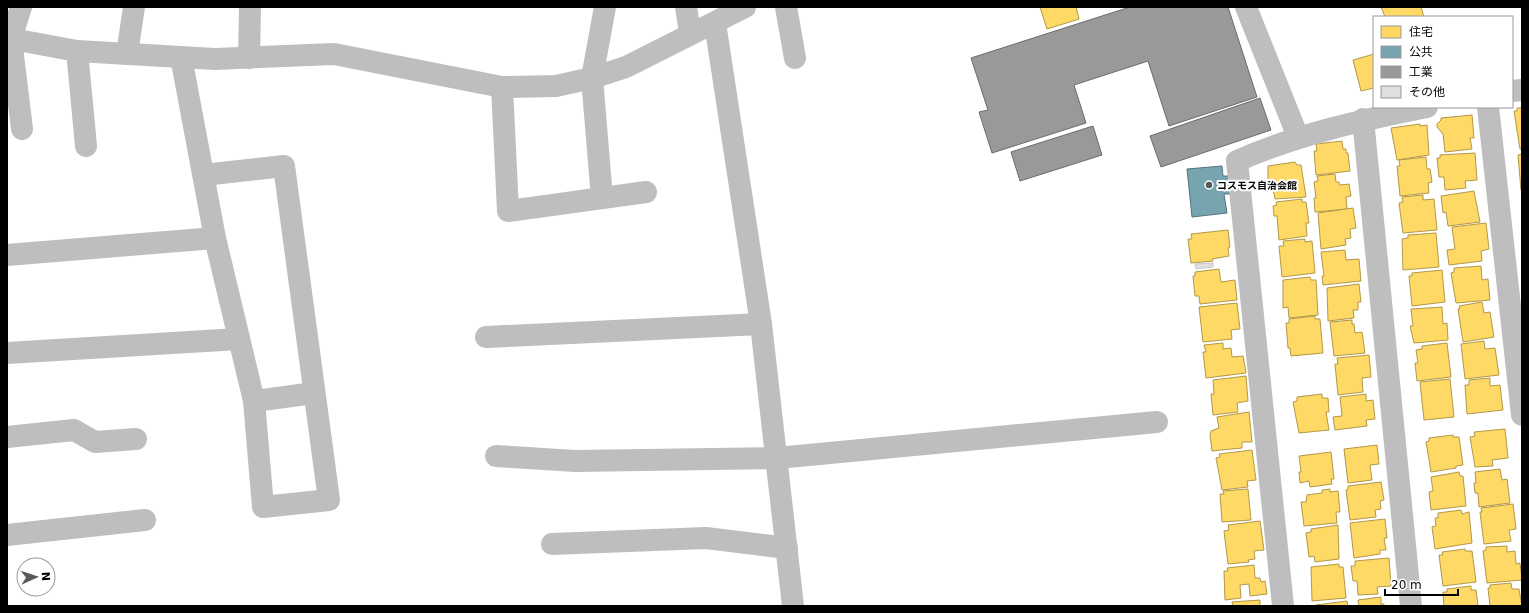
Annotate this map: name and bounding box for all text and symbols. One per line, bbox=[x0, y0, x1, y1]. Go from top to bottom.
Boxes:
legend bbox=[1373, 16, 1513, 108]
text: 住宅 bbox=[1409, 25, 1433, 39]
text: 公共 bbox=[1409, 45, 1433, 59]
text: 工業 bbox=[1409, 65, 1433, 79]
text: その他 bbox=[1409, 85, 1445, 99]
marker: コスモス自治会館 bbox=[1204, 180, 1214, 190]
place label: コスモス自治会館 bbox=[1217, 180, 1297, 191]
north arrow bbox=[16, 557, 56, 597]
scale bar bbox=[1385, 571, 1458, 597]
text: N bbox=[39, 572, 52, 581]
text: 20 m bbox=[1391, 578, 1422, 592]

